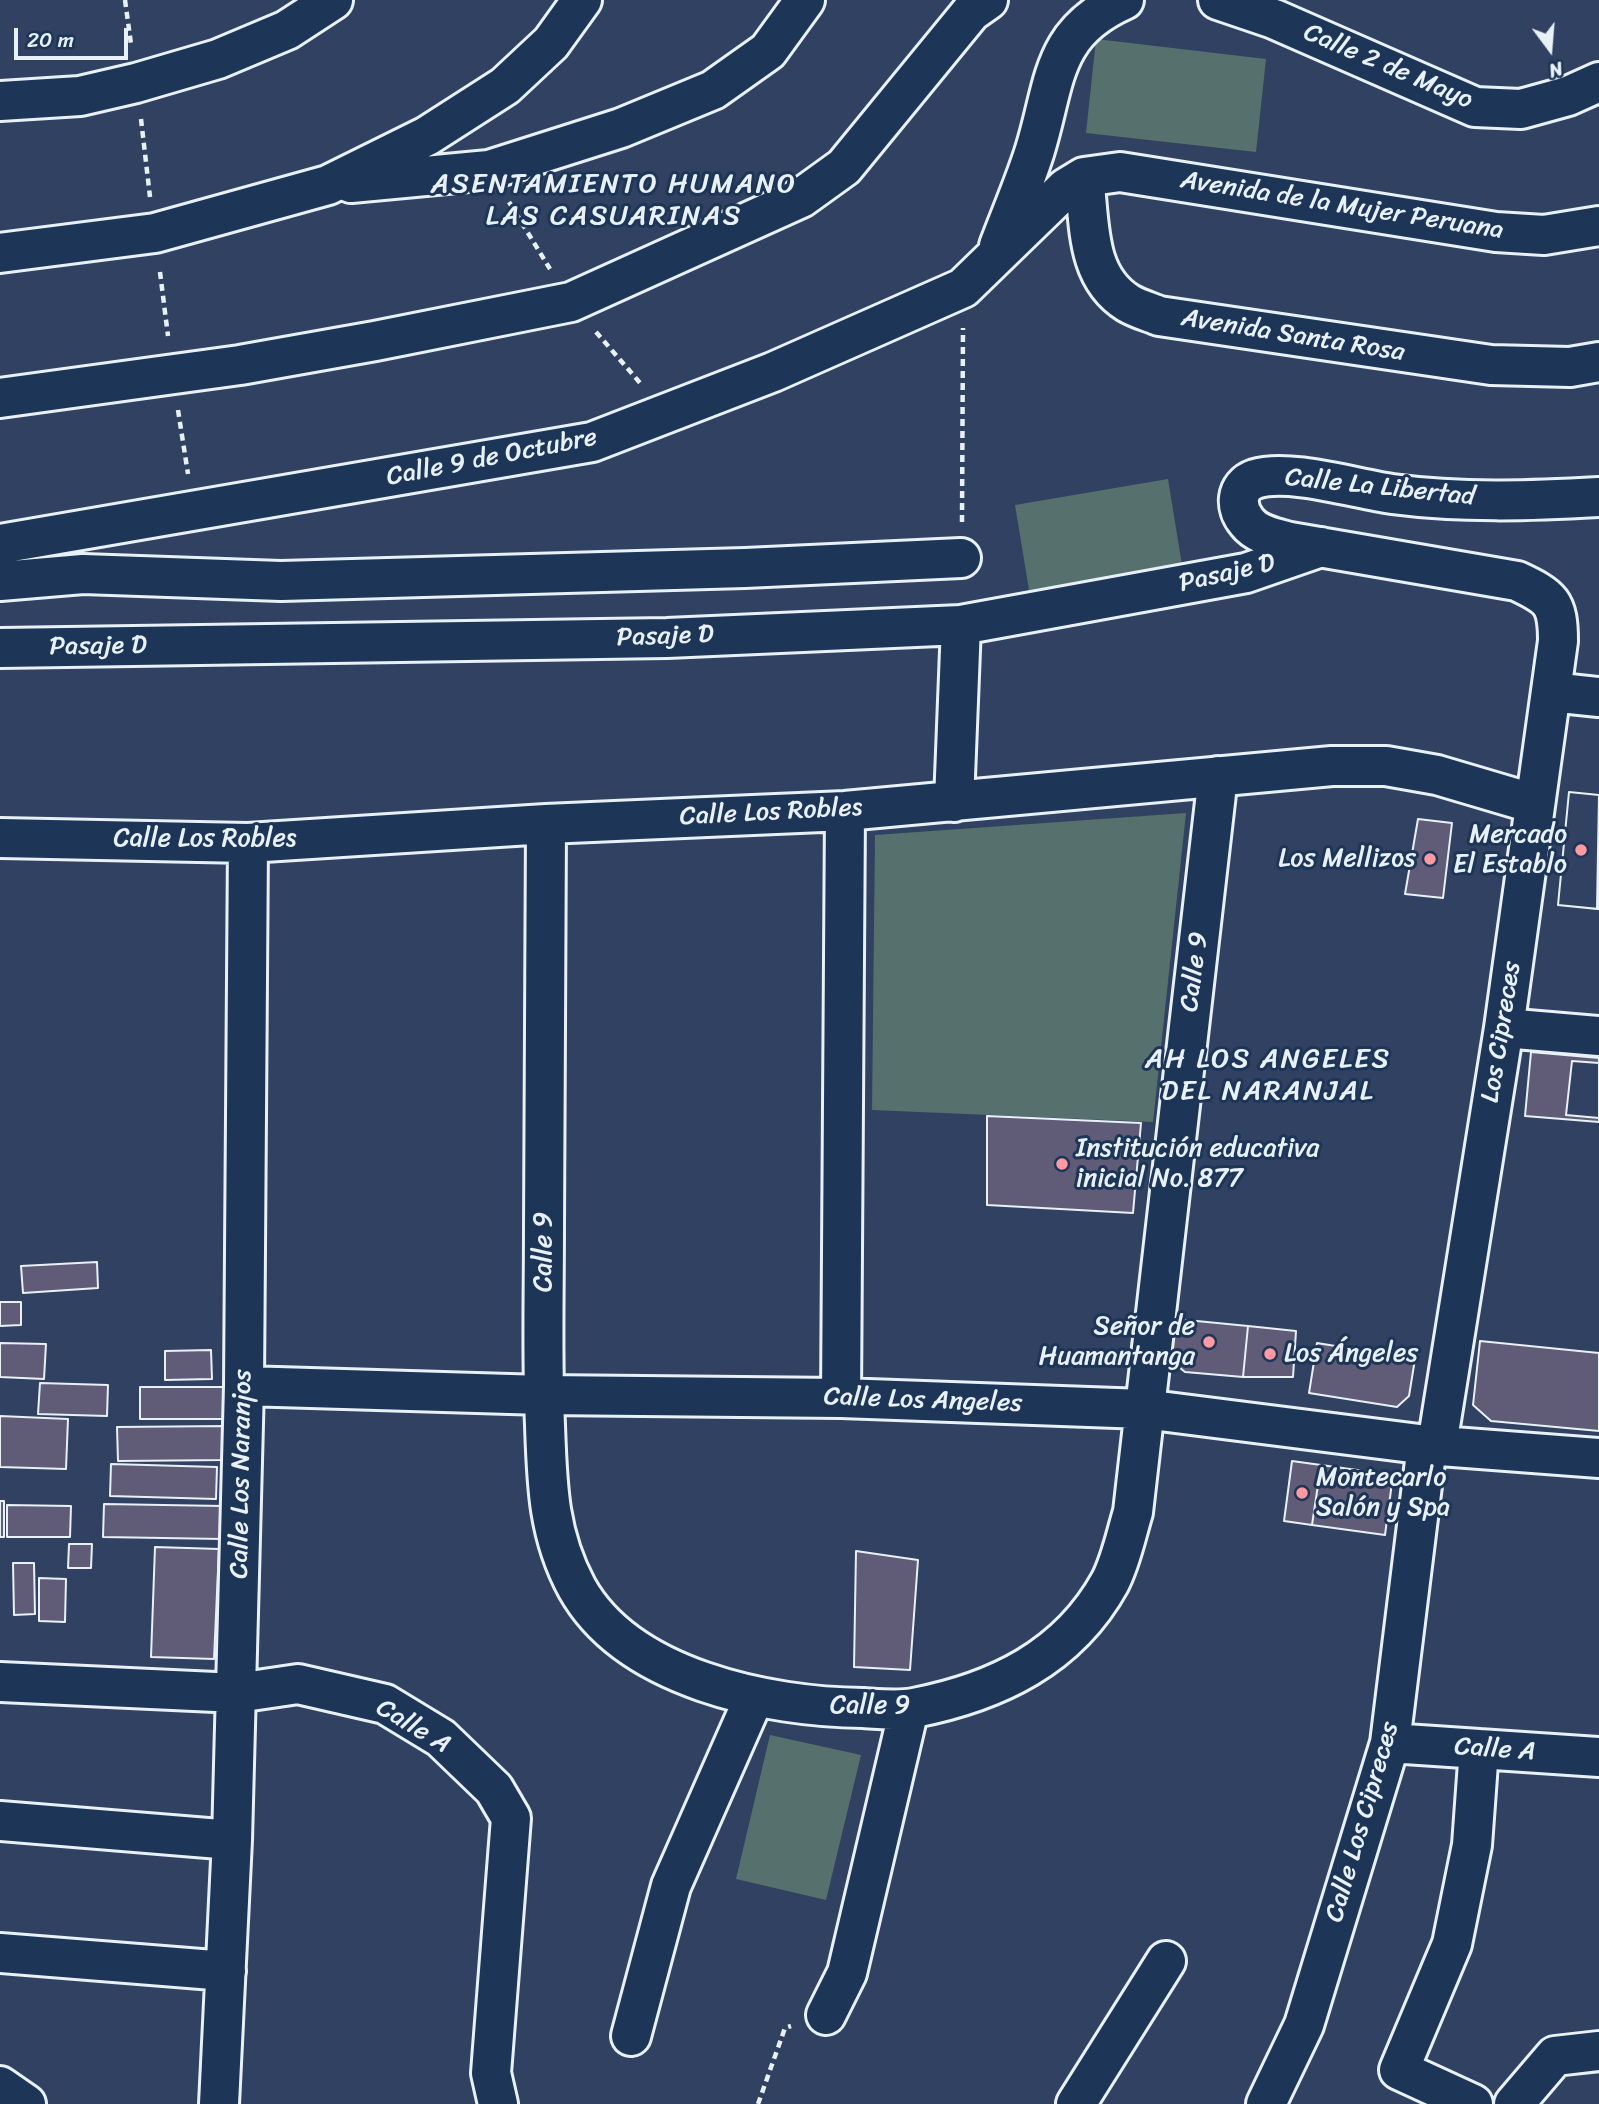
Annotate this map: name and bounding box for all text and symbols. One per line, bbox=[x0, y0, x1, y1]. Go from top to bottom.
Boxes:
scale bar bbox=[18, 14, 131, 58]
north arrow bbox=[1515, 14, 1585, 84]
street label: Calle 2 de Mayo bbox=[1299, 17, 1477, 117]
text: 20 m bbox=[27, 21, 74, 59]
text: N bbox=[1545, 52, 1567, 87]
street label: Avenida de la Mujer Peruana bbox=[1178, 165, 1506, 247]
district label: ASENTAMIENTO HUMANO LAS CASUARINAS bbox=[434, 168, 794, 234]
street label: Avenida Santa Rosa bbox=[1179, 303, 1407, 369]
street label: Calle 9 de Octubre bbox=[384, 422, 600, 494]
street label: Calle La Libertad bbox=[1284, 463, 1476, 513]
street label: Pasaje D bbox=[1176, 548, 1278, 600]
street label: Pasaje D bbox=[616, 620, 714, 654]
street label: Pasaje D bbox=[49, 631, 147, 663]
street label: Calle Los Robles bbox=[679, 793, 863, 833]
place label: Mercado El Establo bbox=[1453, 819, 1567, 880]
street label: Calle Los Robles bbox=[114, 823, 296, 855]
marker: Mercado El Establo bbox=[1573, 842, 1589, 858]
place label: Los Mellizos bbox=[1278, 843, 1416, 875]
marker: Los Mellizos bbox=[1422, 851, 1438, 867]
street label: Calle 9 bbox=[1175, 930, 1215, 1014]
street label: Los Cipreces bbox=[1475, 959, 1529, 1105]
district label: AH LOS ANGELES DEL NARANJAL bbox=[1147, 1043, 1389, 1109]
place label: Institución educativa inicial No. 877 bbox=[1076, 1133, 1319, 1194]
marker: Institución educativa inicial No. 877 bbox=[1054, 1156, 1070, 1172]
street label: Calle 9 bbox=[528, 1212, 560, 1292]
place label: Señor de Huamantanga bbox=[1039, 1311, 1195, 1372]
marker: Señor de Huamantanga bbox=[1201, 1334, 1217, 1350]
place label: Los Ángeles bbox=[1284, 1338, 1418, 1370]
marker: Los Ángeles bbox=[1262, 1346, 1278, 1362]
street label: Calle Los Naranjos bbox=[225, 1369, 259, 1579]
street label: Calle Los Angeles bbox=[823, 1382, 1023, 1420]
place label: Montecarlo Salón y Spa bbox=[1316, 1462, 1450, 1524]
marker: Montecarlo Salón y Spa bbox=[1294, 1485, 1310, 1501]
street label: Calle 9 bbox=[830, 1690, 910, 1722]
street label: Calle A bbox=[370, 1693, 456, 1761]
street label: Calle Los Cipreces bbox=[1320, 1718, 1406, 1926]
street label: Calle A bbox=[1453, 1732, 1537, 1768]

